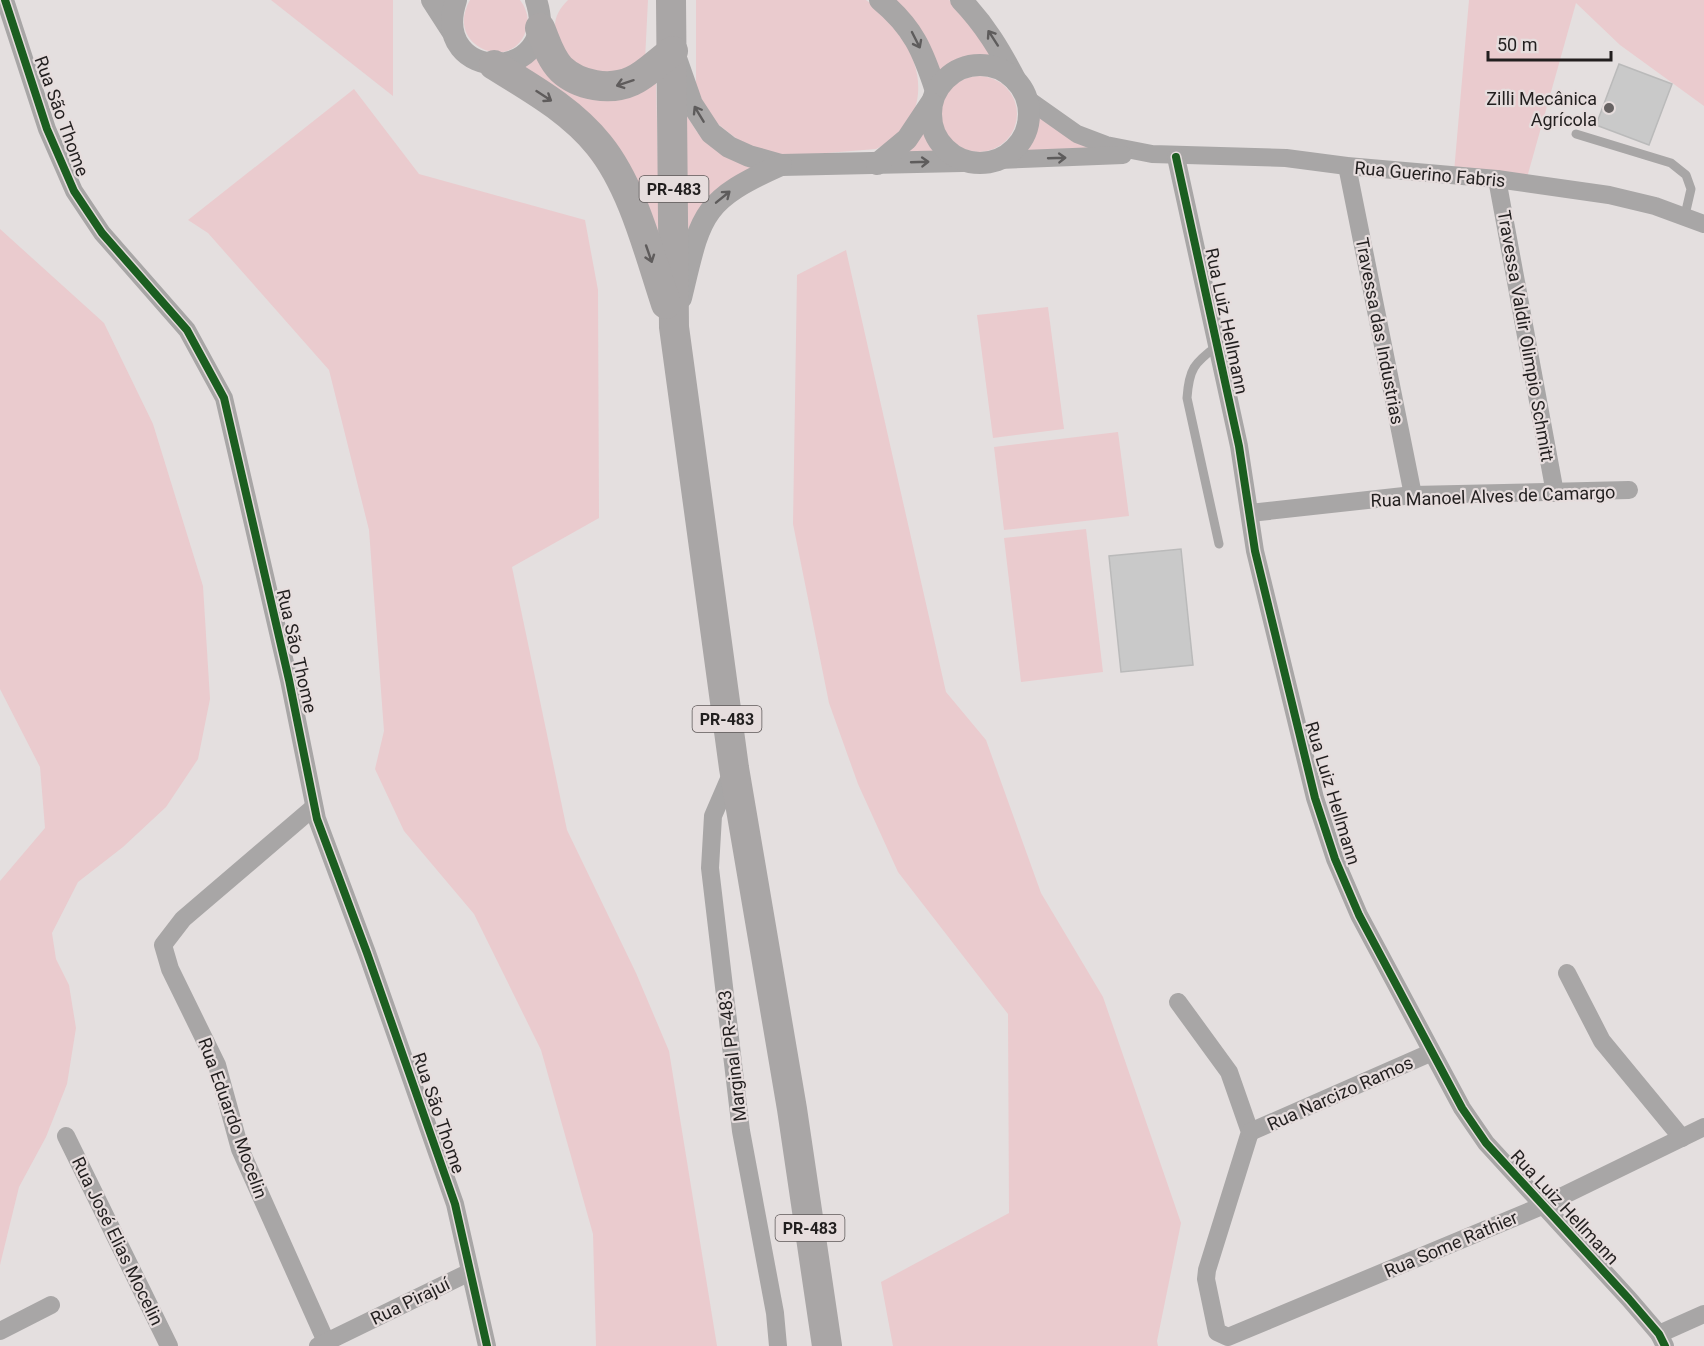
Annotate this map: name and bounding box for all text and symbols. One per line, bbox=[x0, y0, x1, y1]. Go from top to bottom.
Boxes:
scale bar bbox=[1488, 24, 1611, 62]
one-way arrow bbox=[987, 30, 999, 47]
one-way arrow bbox=[910, 31, 922, 48]
text: 50 m bbox=[1497, 34, 1537, 55]
street label: Rua São Thome bbox=[31, 53, 93, 179]
one-way arrow bbox=[616, 78, 635, 89]
place label: Zilli Mecânica Agrícola bbox=[1486, 88, 1597, 130]
one-way arrow bbox=[535, 90, 552, 103]
marker: Zilli Mecânica Agrícola bbox=[1602, 101, 1616, 115]
one-way arrow bbox=[692, 106, 704, 123]
one-way arrow bbox=[1047, 152, 1067, 163]
one-way arrow bbox=[909, 157, 929, 168]
street label: Rua Guerino Fabris bbox=[1354, 157, 1506, 191]
road number: PR-483 bbox=[640, 176, 708, 202]
one-way arrow bbox=[715, 190, 731, 203]
street label: Travessa Valdir Olimpio Schmitt bbox=[1494, 209, 1558, 463]
street label: Travessa das Industrias bbox=[1352, 236, 1408, 426]
one-way arrow bbox=[644, 245, 655, 264]
street label: Rua Luiz Hellmann bbox=[1201, 246, 1253, 396]
street label: Rua Manoel Alves de Camargo bbox=[1370, 481, 1616, 511]
street label: Rua São Thome bbox=[273, 587, 321, 715]
road number: PR-483 bbox=[692, 706, 762, 732]
street label: Rua Luiz Hellmann bbox=[1301, 719, 1365, 867]
street label: Marginal PR-483 bbox=[714, 989, 750, 1123]
street label: Rua Eduardo Mocelin bbox=[194, 1035, 272, 1201]
street label: Rua São Thome bbox=[408, 1050, 470, 1176]
street label: Rua Narcizo Ramos bbox=[1264, 1051, 1416, 1135]
street label: Rua Luiz Hellmann bbox=[1507, 1145, 1623, 1269]
street label: Rua José Elias Mocelin bbox=[68, 1153, 168, 1329]
street label: Rua Some Rathier bbox=[1381, 1206, 1521, 1282]
road number: PR-483 bbox=[776, 1215, 844, 1241]
street label: Rua Pirajuí bbox=[367, 1273, 453, 1329]

